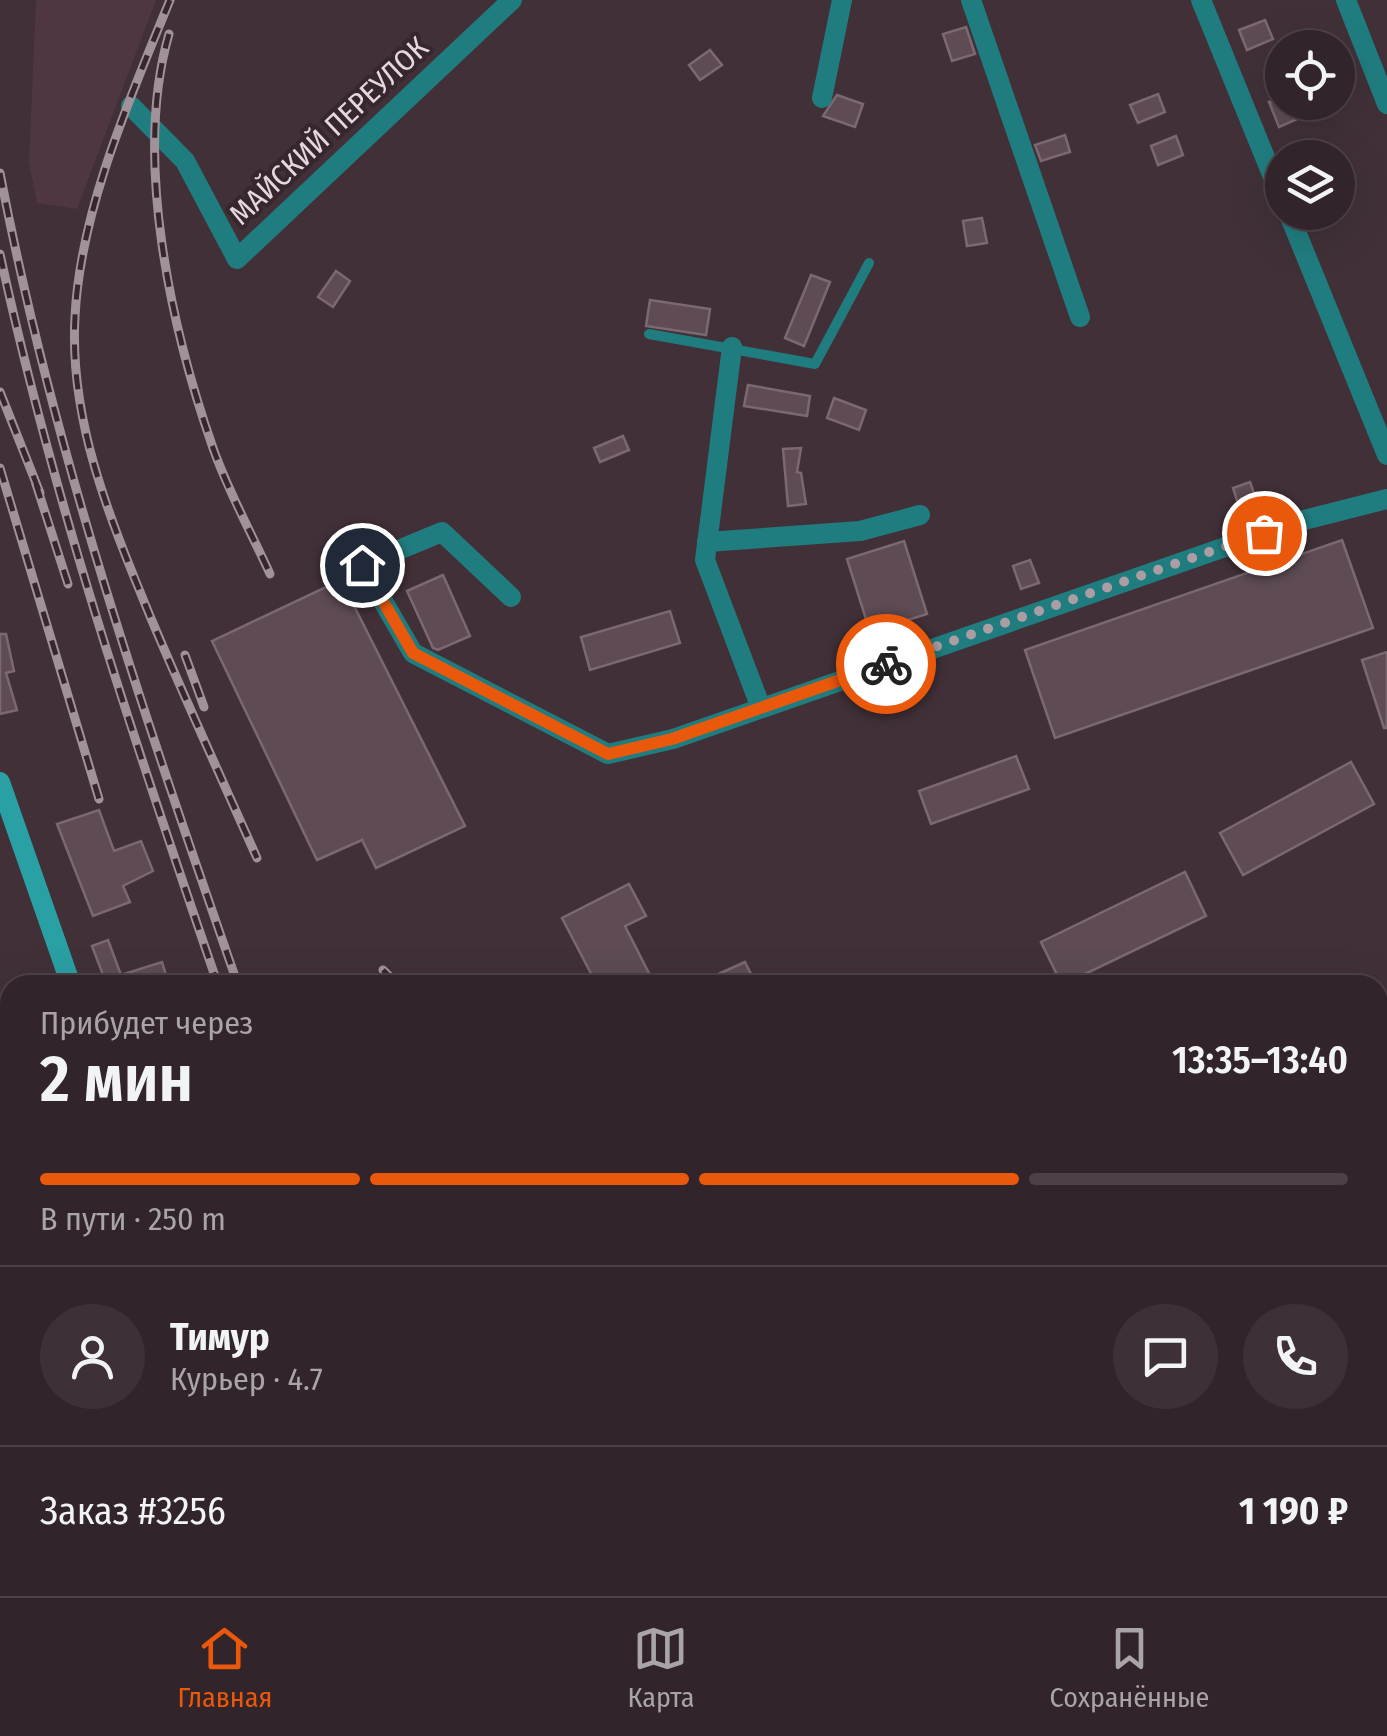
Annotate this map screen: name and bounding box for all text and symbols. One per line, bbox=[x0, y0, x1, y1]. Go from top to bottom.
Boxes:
street label: МАЙСКИЙ ПЕРЕУЛОК bbox=[222, 30, 436, 232]
map controls bbox=[1265, 30, 1355, 230]
button: locate bbox=[1265, 30, 1355, 120]
button: layers bbox=[1265, 140, 1355, 230]
pin bbox=[1222, 491, 1307, 576]
icon: bag bbox=[1237, 506, 1292, 561]
pin bbox=[320, 523, 405, 608]
icon: home bbox=[335, 538, 390, 593]
courier bbox=[836, 614, 936, 714]
icon: bike bbox=[859, 637, 914, 692]
text: Прибудет через bbox=[40, 1004, 253, 1042]
text: 13:35–13:40 bbox=[1172, 1037, 1348, 1083]
text: 2 мин bbox=[40, 1040, 193, 1118]
text: В пути · 250 m bbox=[40, 1200, 226, 1238]
button: person bbox=[40, 1304, 145, 1409]
button: chat bbox=[1113, 1304, 1218, 1409]
button: phone bbox=[1243, 1304, 1348, 1409]
text: Тимур bbox=[170, 1314, 270, 1360]
text: Курьер · 4.7 bbox=[170, 1360, 323, 1398]
text: Заказ #3256 bbox=[40, 1488, 226, 1534]
text: 1 190 ₽ bbox=[1239, 1488, 1348, 1534]
tab: Главная bbox=[178, 1621, 272, 1714]
tab: Карта bbox=[628, 1621, 694, 1714]
tab: Сохранённые bbox=[1050, 1621, 1209, 1714]

